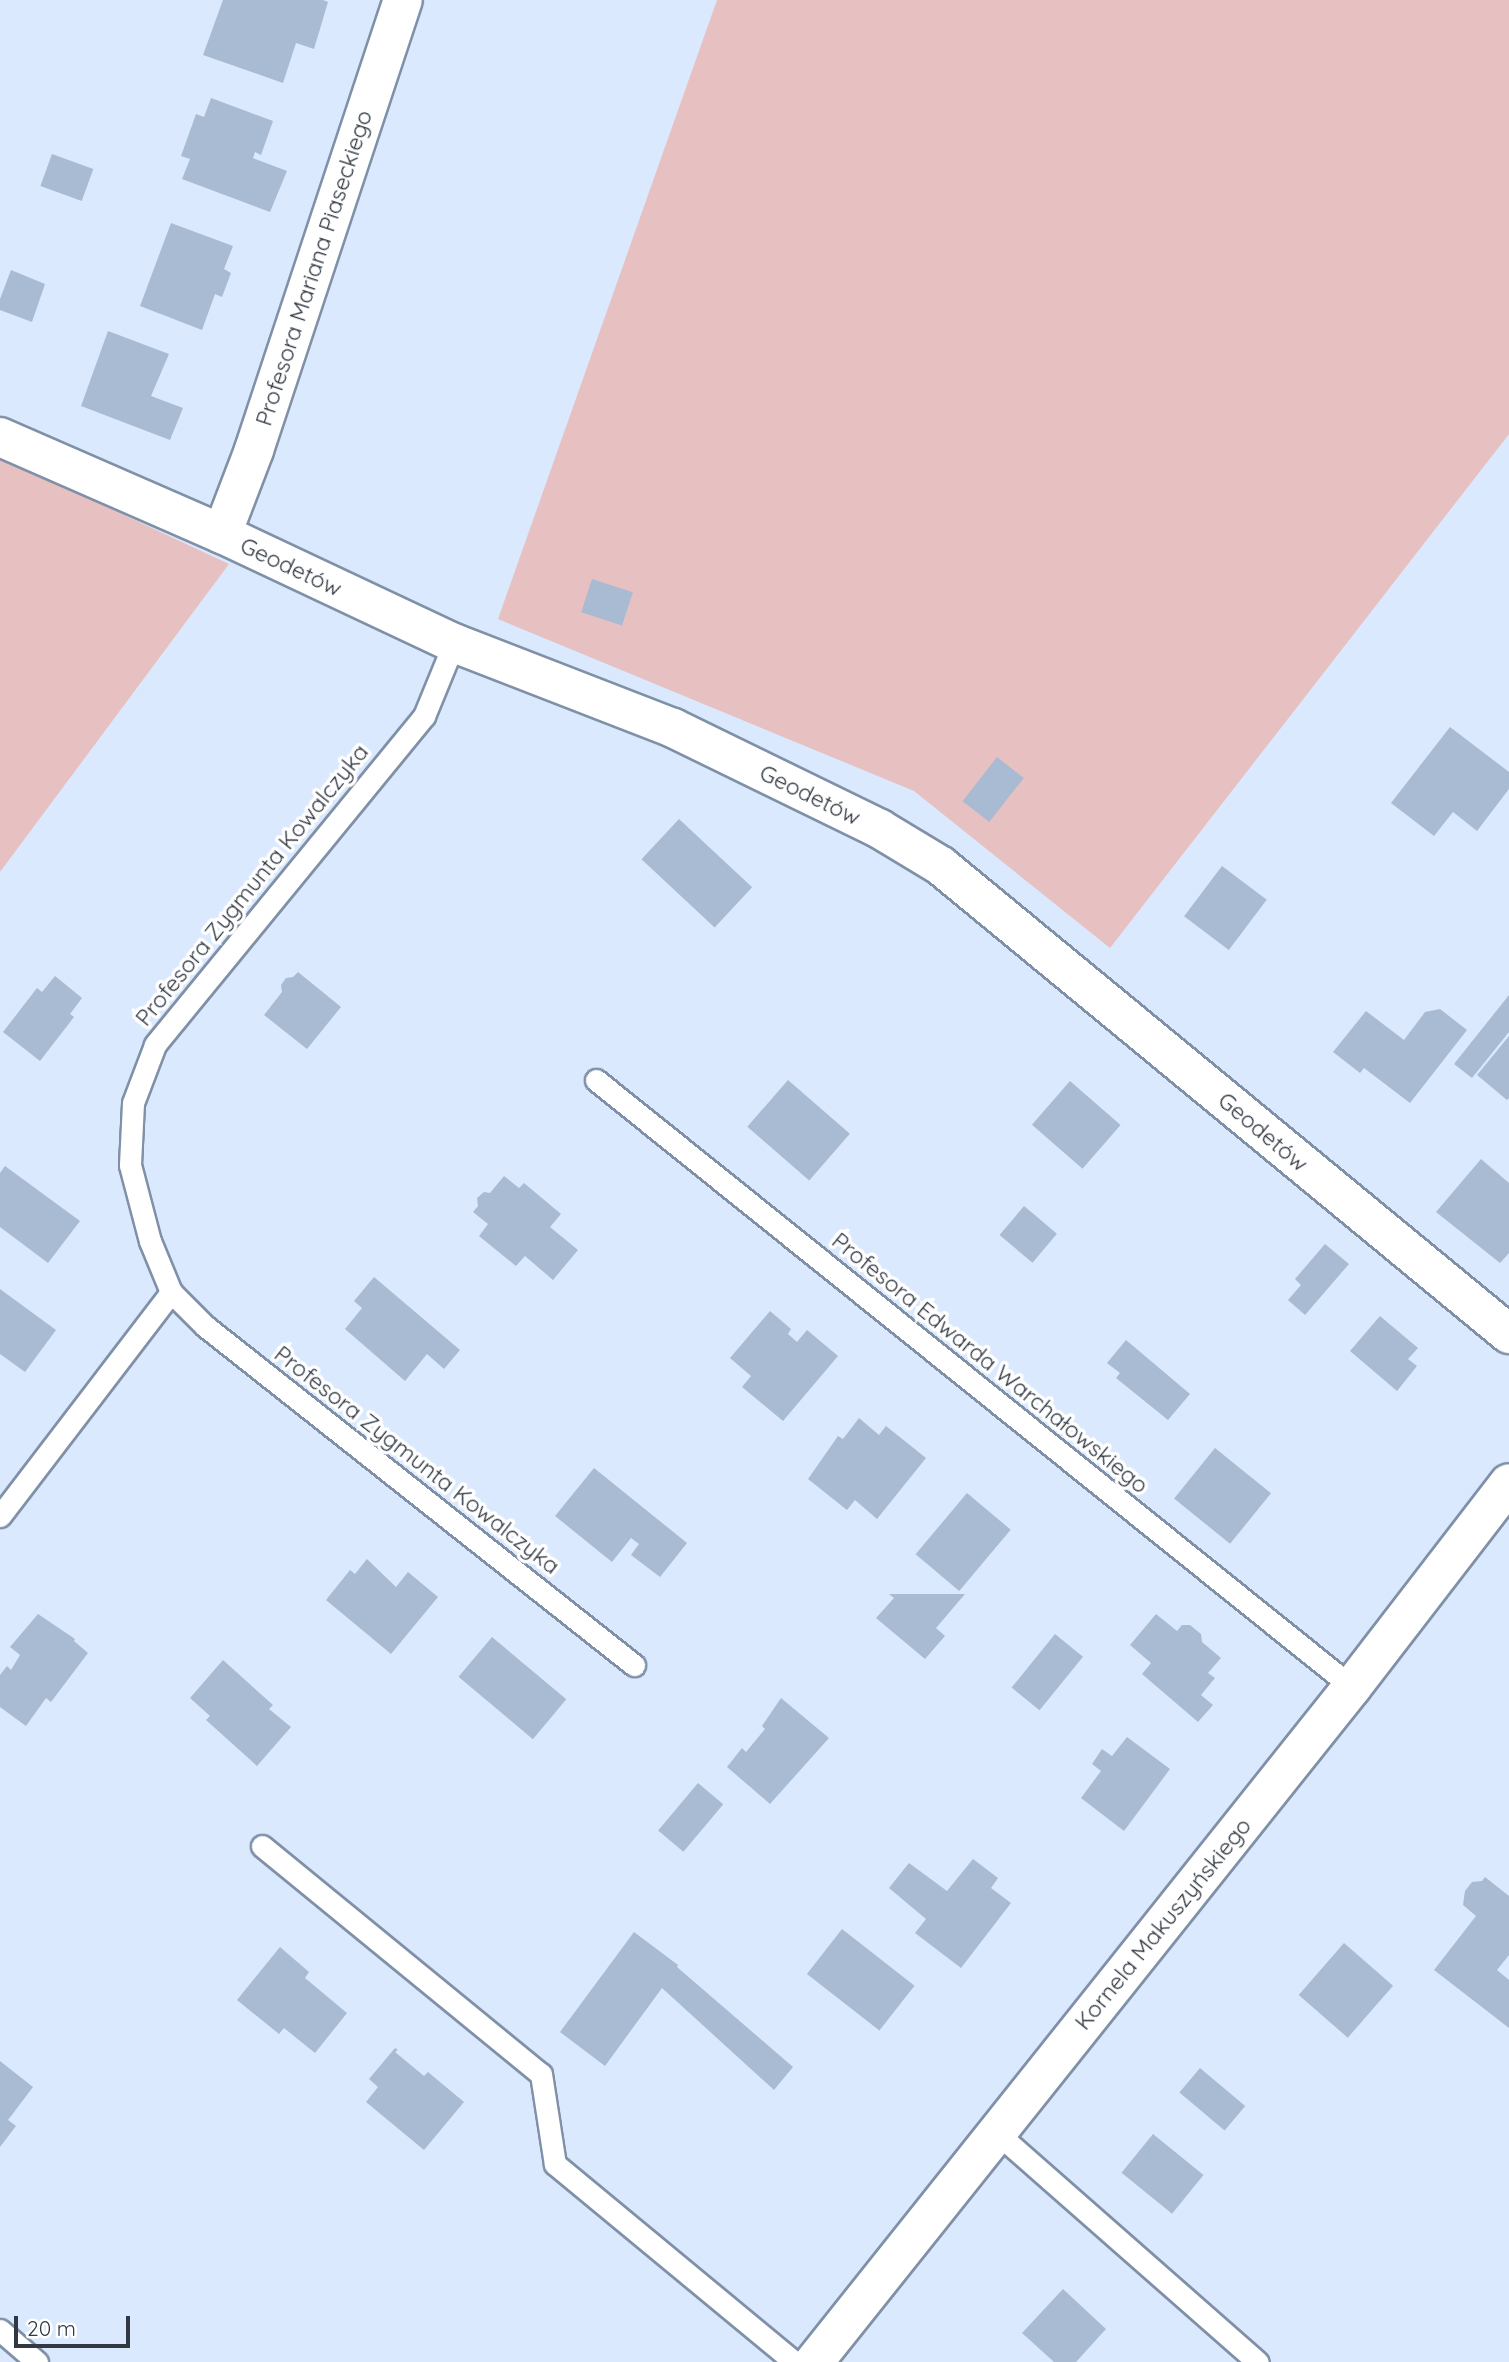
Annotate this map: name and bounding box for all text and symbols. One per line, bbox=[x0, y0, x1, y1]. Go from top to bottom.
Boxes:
street label: Profesora Mariana Piaseckiego bbox=[250, 107, 378, 429]
street label: Geodetów bbox=[236, 532, 346, 602]
street label: Profesora Zygmunta Kowalczyka bbox=[130, 739, 374, 1031]
street label: Geodetów bbox=[755, 759, 865, 831]
street label: Geodetów bbox=[1212, 1086, 1314, 1178]
street label: Profesora Edwarda Warchałowskiego bbox=[826, 1227, 1154, 1499]
street label: Profesora Zygmunta Kowalczyka bbox=[269, 1340, 565, 1580]
street label: Kornela Makuszyńskiego bbox=[1069, 1812, 1257, 2036]
scale bar bbox=[18, 2302, 133, 2346]
text: 20 m bbox=[27, 2315, 76, 2341]

